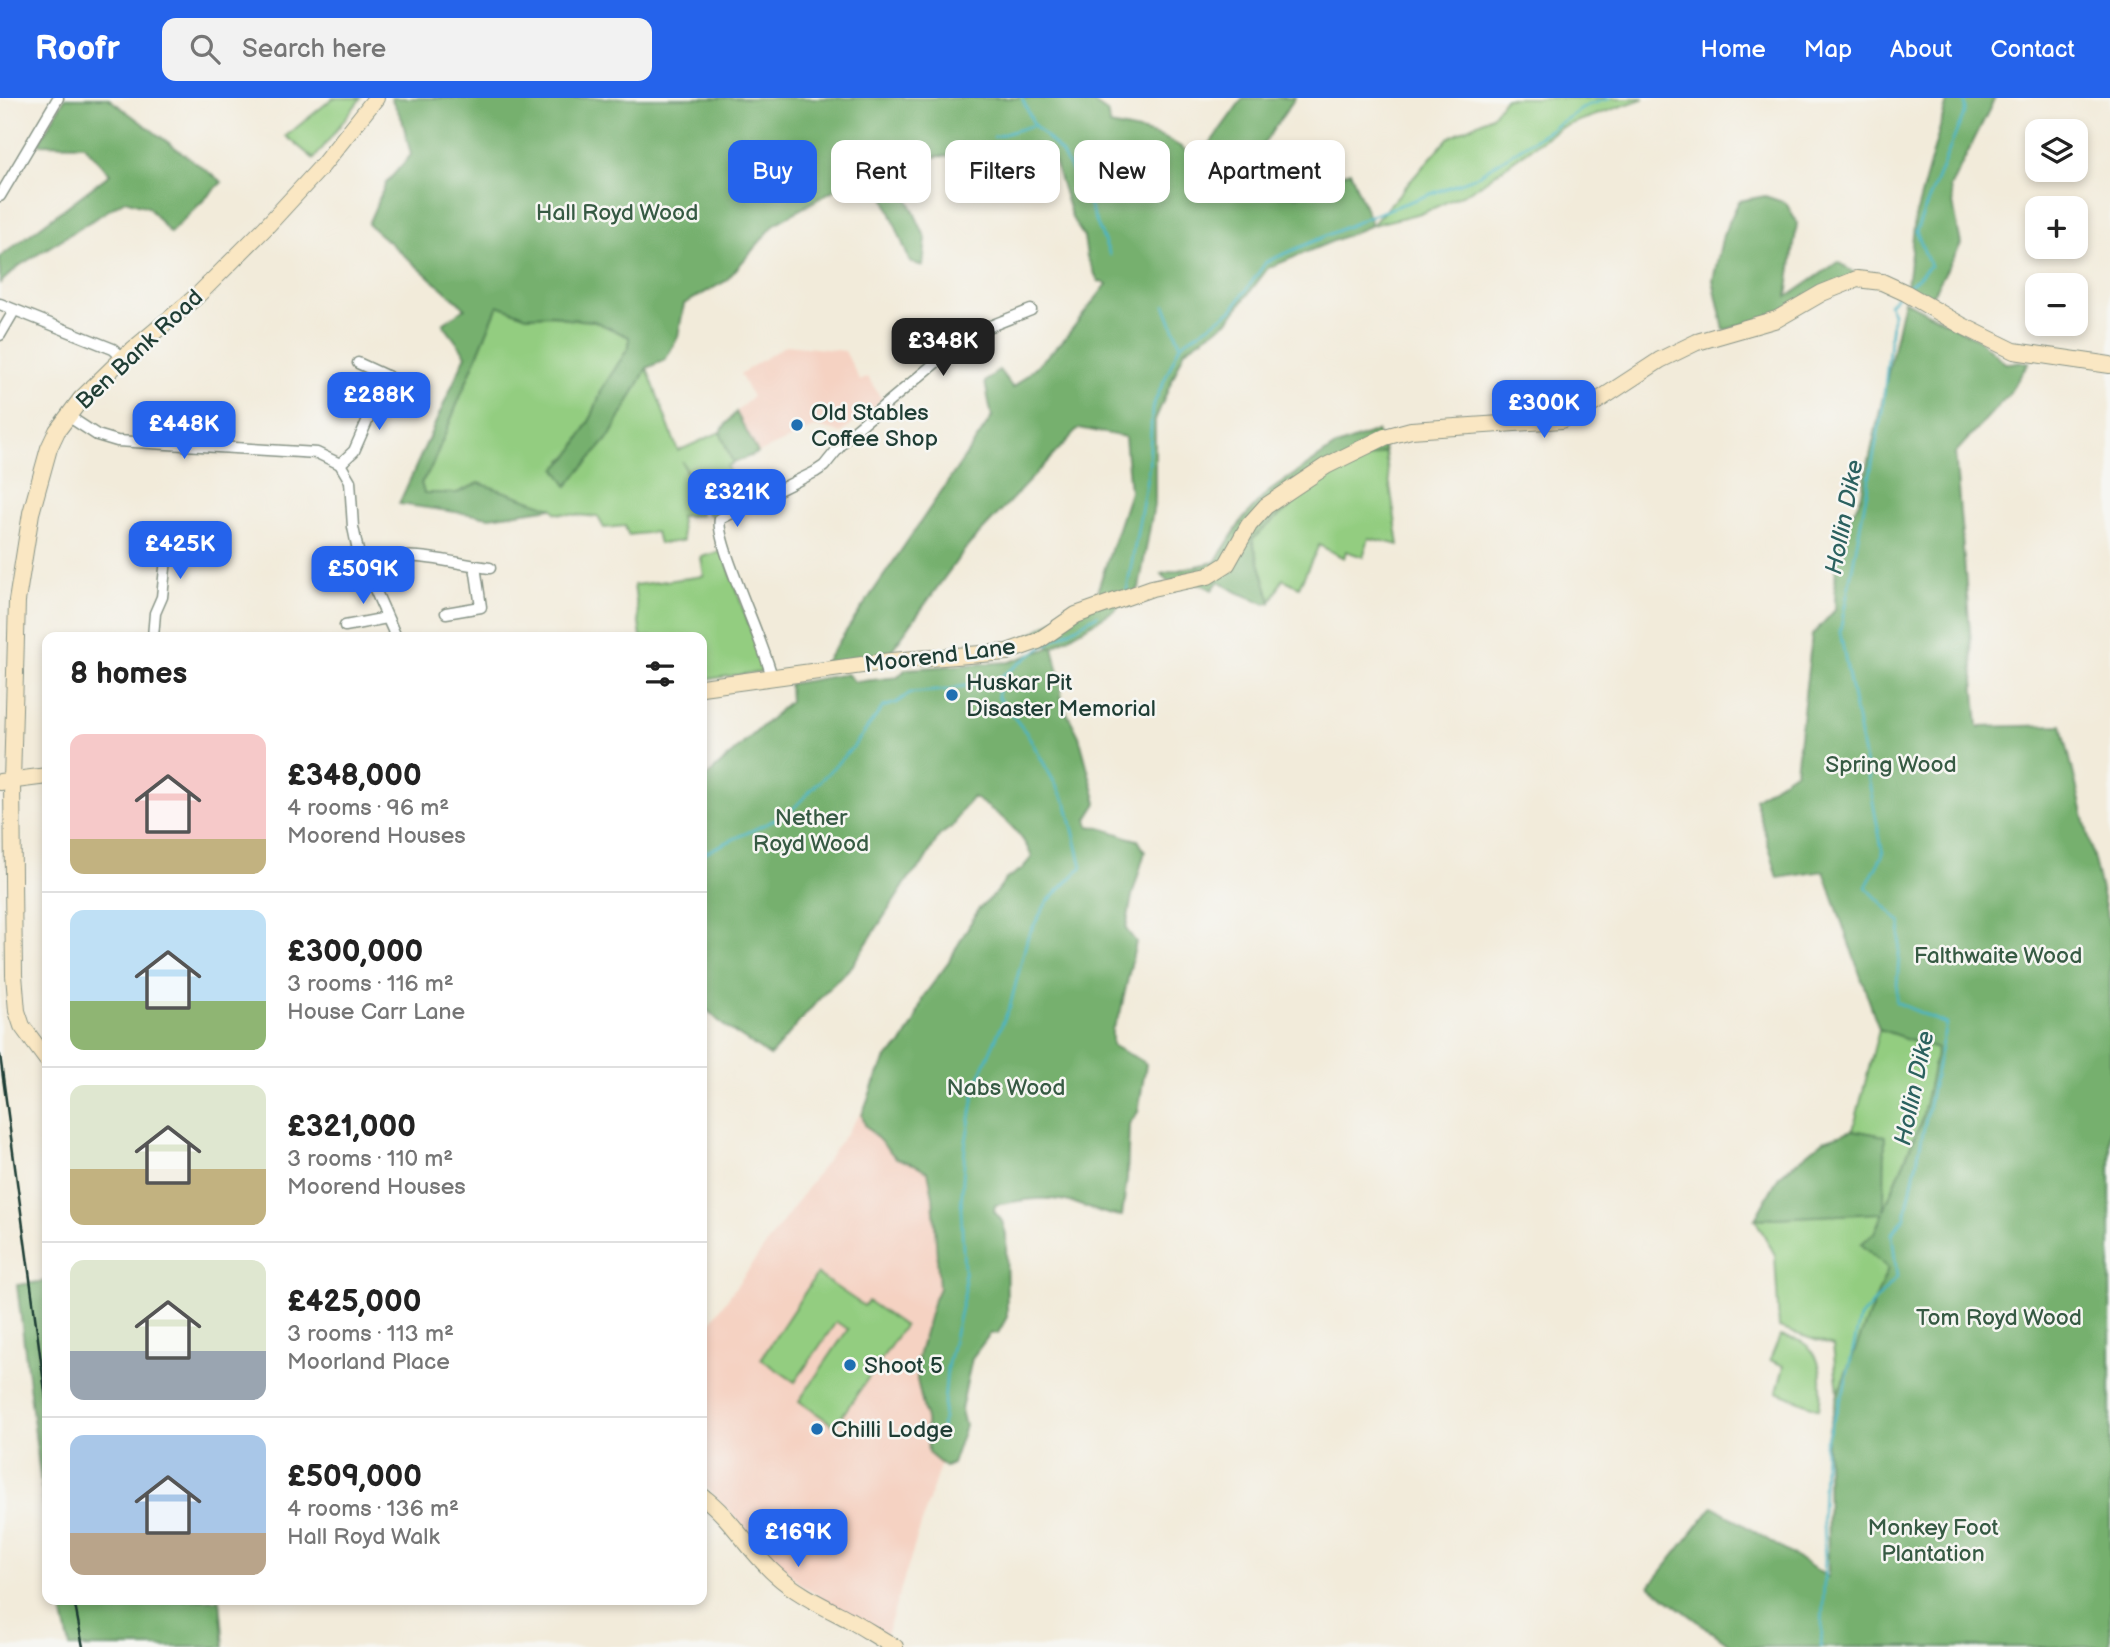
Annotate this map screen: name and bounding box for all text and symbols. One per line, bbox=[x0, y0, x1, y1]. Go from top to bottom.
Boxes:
search box bbox=[162, 18, 652, 81]
text: Roofr bbox=[35, 29, 120, 69]
icon: search bbox=[186, 30, 224, 68]
text: Search here bbox=[242, 34, 386, 65]
text: Home bbox=[1701, 35, 1766, 64]
text: Map bbox=[1804, 35, 1852, 64]
text: About bbox=[1890, 35, 1952, 64]
text: Contact bbox=[1990, 35, 2075, 64]
map controls bbox=[2025, 119, 2088, 336]
button: layers bbox=[2025, 119, 2088, 182]
chip: Buy bbox=[728, 140, 817, 203]
chip: Rent bbox=[831, 140, 931, 203]
chip: Filters bbox=[945, 140, 1060, 203]
chip: New bbox=[1074, 140, 1170, 203]
chip: Apartment bbox=[1184, 140, 1345, 203]
button: + bbox=[2025, 196, 2088, 259]
park label: Hall Royd Wood bbox=[536, 199, 698, 227]
button: − bbox=[2025, 273, 2088, 336]
street label: Ben Bank Road bbox=[70, 284, 209, 416]
pin: £348K bbox=[894, 318, 992, 378]
text: £348K bbox=[908, 327, 978, 355]
pin: £288K bbox=[330, 372, 428, 432]
pin: £300K bbox=[1495, 380, 1593, 440]
text: £288K bbox=[343, 381, 415, 409]
text: £300K bbox=[1508, 389, 1580, 417]
place label: Old Stables Coffee Shop bbox=[811, 399, 938, 453]
pin: £448K bbox=[135, 402, 233, 461]
text: £448K bbox=[149, 410, 219, 438]
marker: Old Stables Coffee Shop bbox=[789, 417, 805, 433]
water label: Hollin Dike bbox=[1819, 457, 1870, 577]
pin: £321K bbox=[688, 470, 786, 529]
text: £321K bbox=[704, 478, 770, 506]
pin: £425K bbox=[131, 522, 229, 581]
text: £425K bbox=[145, 530, 215, 558]
pin: £509K bbox=[314, 546, 412, 606]
text: £509K bbox=[327, 555, 399, 583]
street label: Moorend Lane bbox=[863, 633, 1017, 679]
icon: filters bbox=[641, 655, 679, 693]
text: 8 homes bbox=[70, 656, 187, 692]
place label: Huskar Pit Disaster Memorial bbox=[966, 669, 1156, 723]
marker: Huskar Pit Disaster Memorial bbox=[944, 687, 960, 703]
park label: Spring Wood bbox=[1825, 751, 1957, 779]
text: £348,000 bbox=[287, 758, 422, 794]
icon: home bbox=[126, 762, 210, 846]
text: 4 rooms · 96 m² bbox=[287, 794, 449, 822]
park label: Nether Royd Wood bbox=[753, 804, 869, 858]
text: Moorend Houses bbox=[287, 822, 466, 850]
text: £300,000 bbox=[287, 934, 423, 970]
icon: home bbox=[126, 938, 210, 1022]
park label: Falthwaite Wood bbox=[1914, 942, 2082, 970]
text: 3 rooms · 116 m² bbox=[287, 970, 454, 998]
text: House Carr Lane bbox=[287, 998, 465, 1026]
water label: Hollin Dike bbox=[1888, 1028, 1941, 1148]
park label: Nabs Wood bbox=[947, 1074, 1065, 1102]
text: £321,000 bbox=[287, 1109, 416, 1145]
icon: home bbox=[126, 1113, 210, 1197]
text: 3 rooms · 110 m² bbox=[287, 1145, 453, 1173]
text: Moorend Houses bbox=[287, 1173, 466, 1201]
text: £425,000 bbox=[287, 1284, 421, 1320]
icon: home bbox=[126, 1288, 210, 1372]
park label: Tom Royd Wood bbox=[1916, 1304, 2082, 1332]
text: 3 rooms · 113 m² bbox=[287, 1320, 454, 1348]
text: Moorland Place bbox=[287, 1348, 450, 1376]
place label: Shoot 5 bbox=[864, 1352, 943, 1380]
marker: Shoot 5 bbox=[842, 1357, 858, 1373]
place label: Chilli Lodge bbox=[831, 1416, 953, 1444]
marker: Chilli Lodge bbox=[809, 1421, 825, 1437]
text: £509,000 bbox=[287, 1459, 422, 1495]
icon: home bbox=[126, 1463, 210, 1547]
text: 4 rooms · 136 m² bbox=[287, 1495, 459, 1523]
pin: £169K bbox=[749, 1510, 847, 1569]
park label: Monkey Foot Plantation bbox=[1867, 1514, 1999, 1568]
text: £169K bbox=[764, 1518, 832, 1546]
text: Hall Royd Walk bbox=[287, 1523, 440, 1551]

